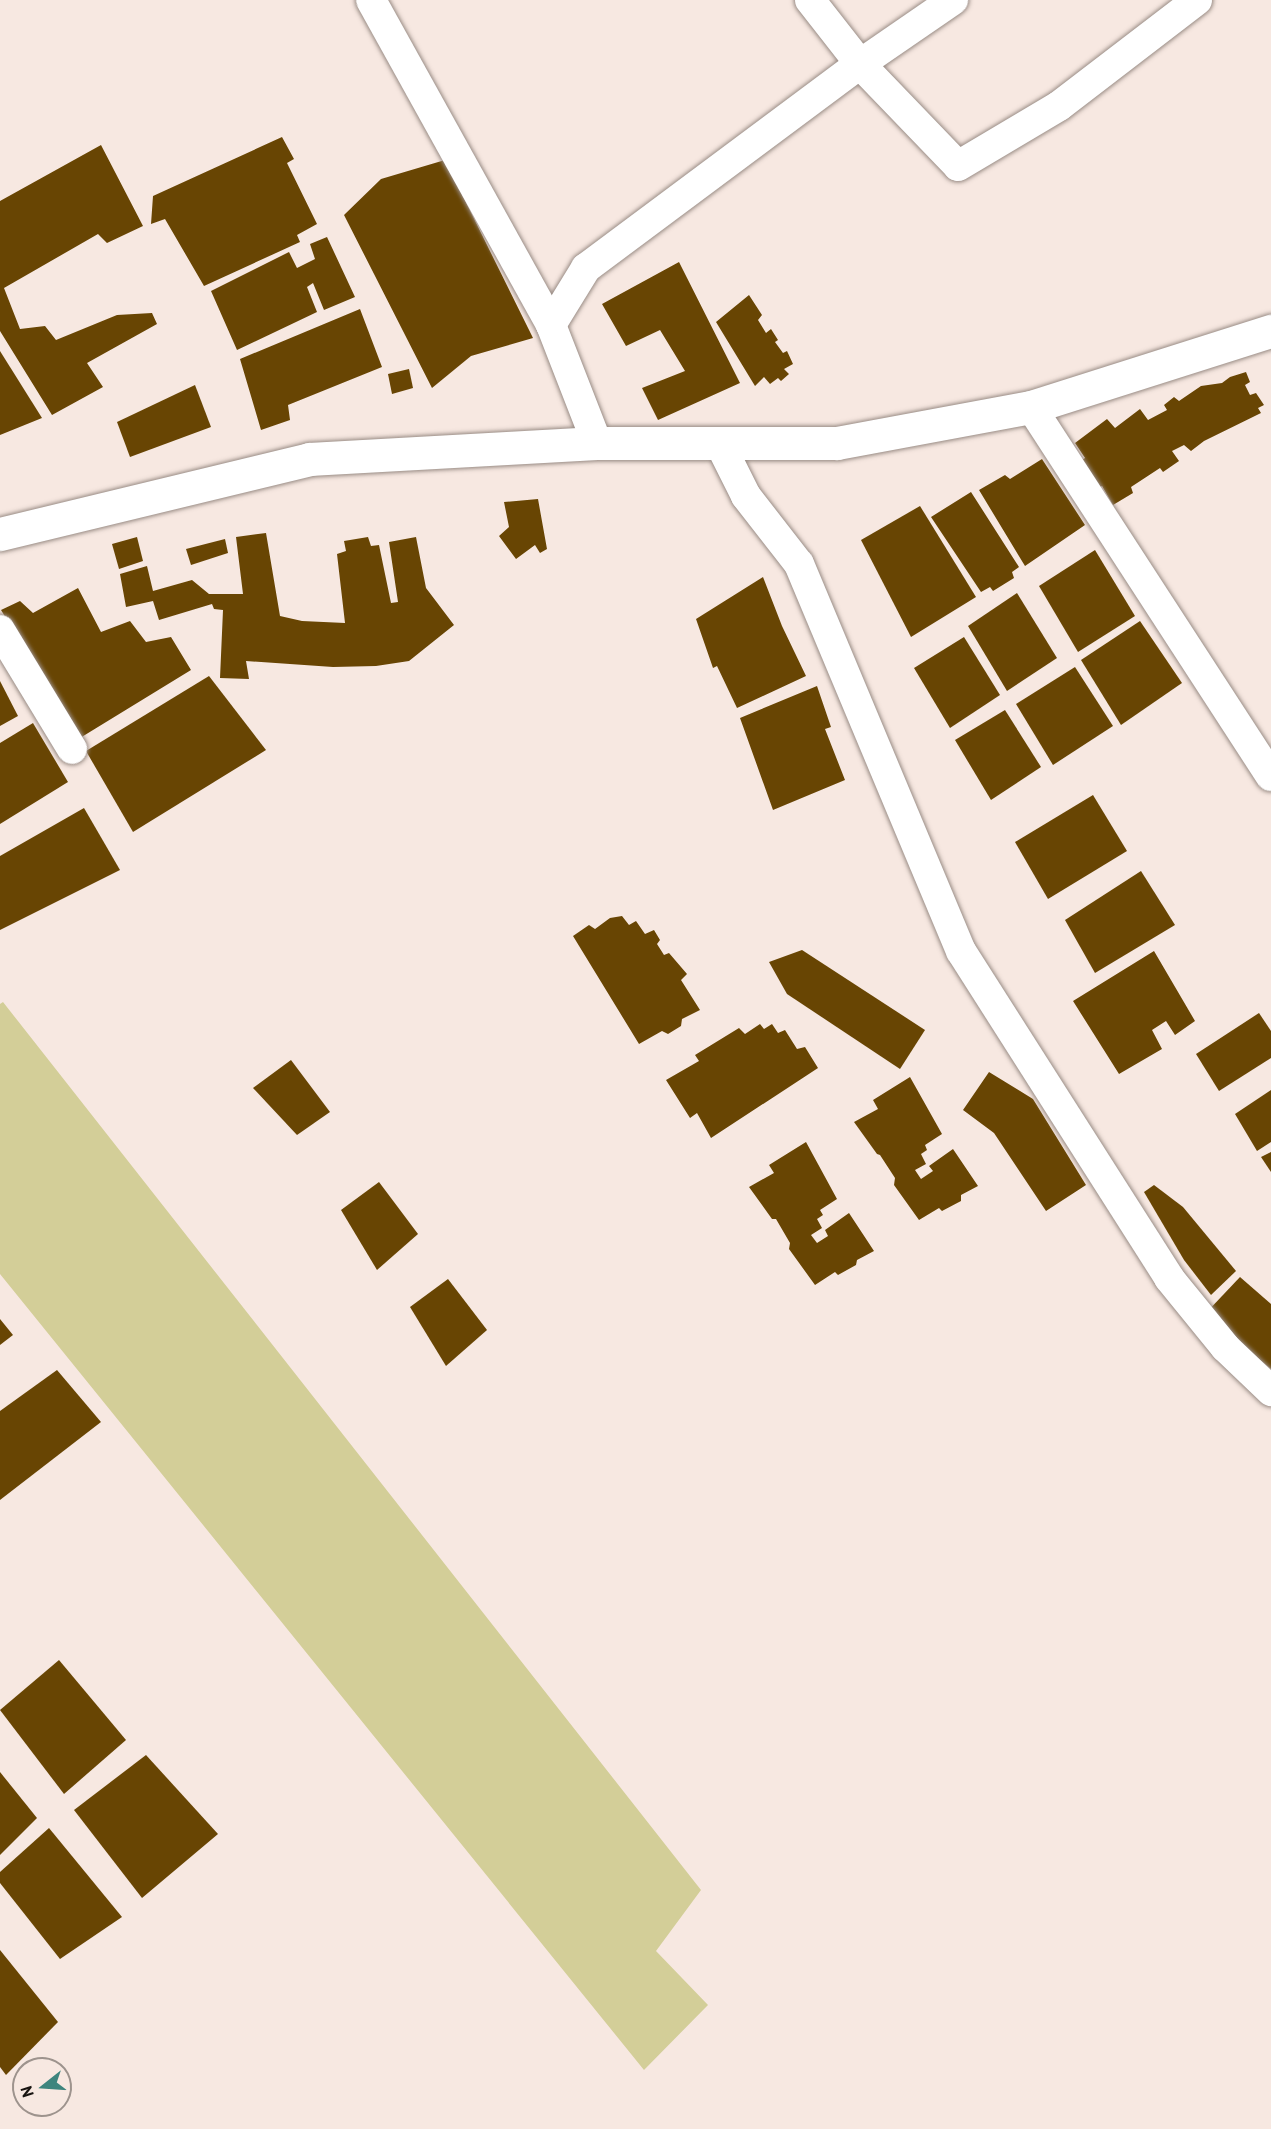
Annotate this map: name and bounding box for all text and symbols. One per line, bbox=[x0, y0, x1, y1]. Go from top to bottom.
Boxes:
north arrow bbox=[12, 2057, 72, 2117]
text: N bbox=[16, 2084, 38, 2100]

